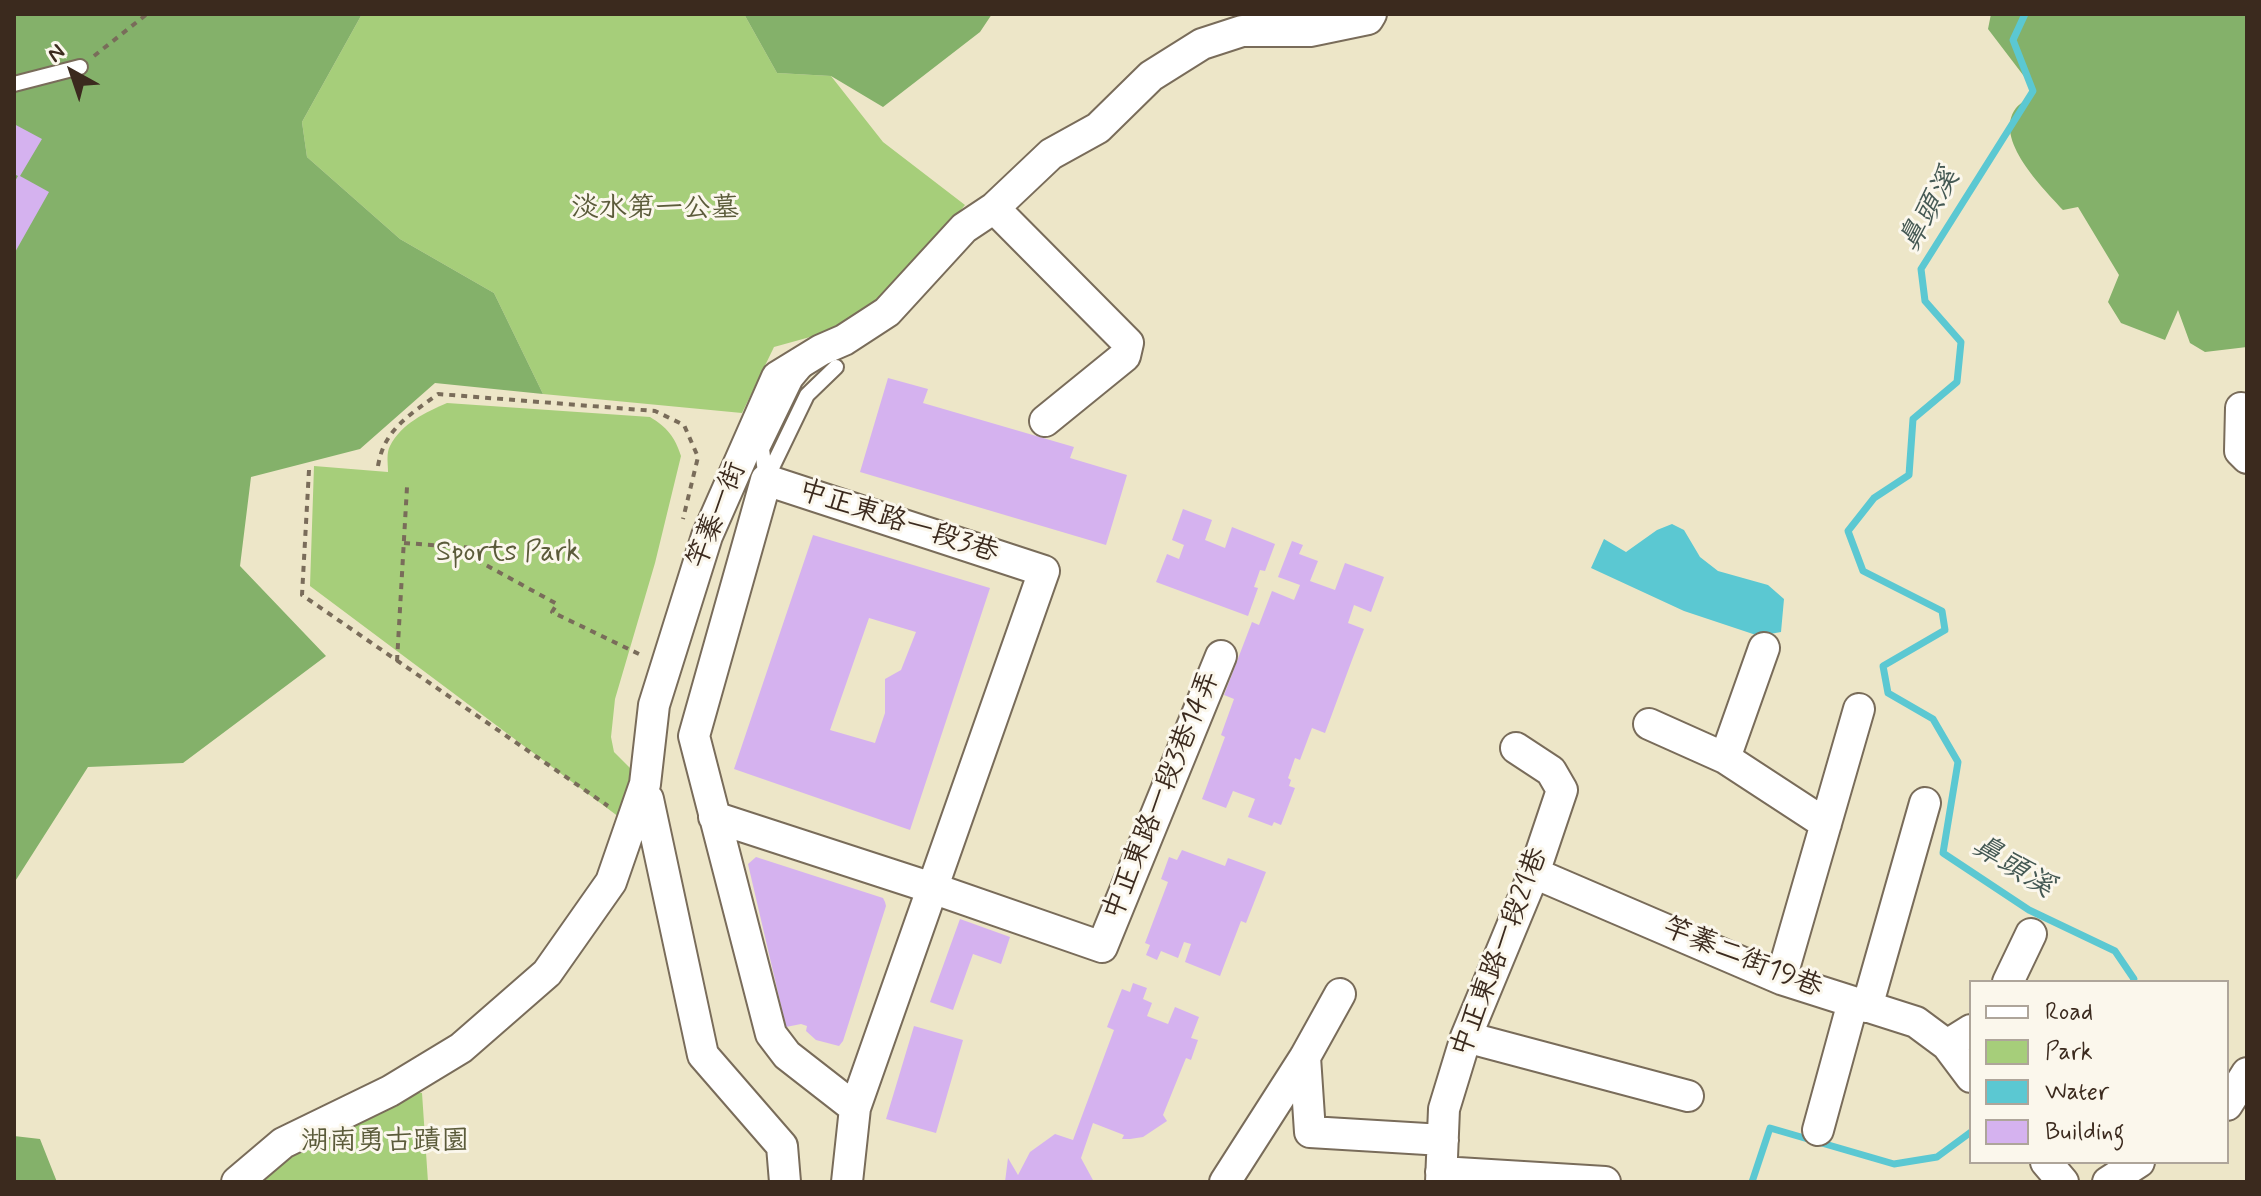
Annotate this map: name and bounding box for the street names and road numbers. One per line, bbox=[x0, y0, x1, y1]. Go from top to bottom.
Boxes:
street label: 竿蓁一街 bbox=[681, 458, 755, 574]
street label: 中正東路一段3巷 bbox=[794, 475, 1002, 571]
street label: 中正東路一段3巷14弄 bbox=[1098, 666, 1228, 926]
street label: 中正東路一段21巷 bbox=[1446, 843, 1556, 1063]
street label: 竿蓁二街19巷 bbox=[1657, 912, 1827, 1006]

